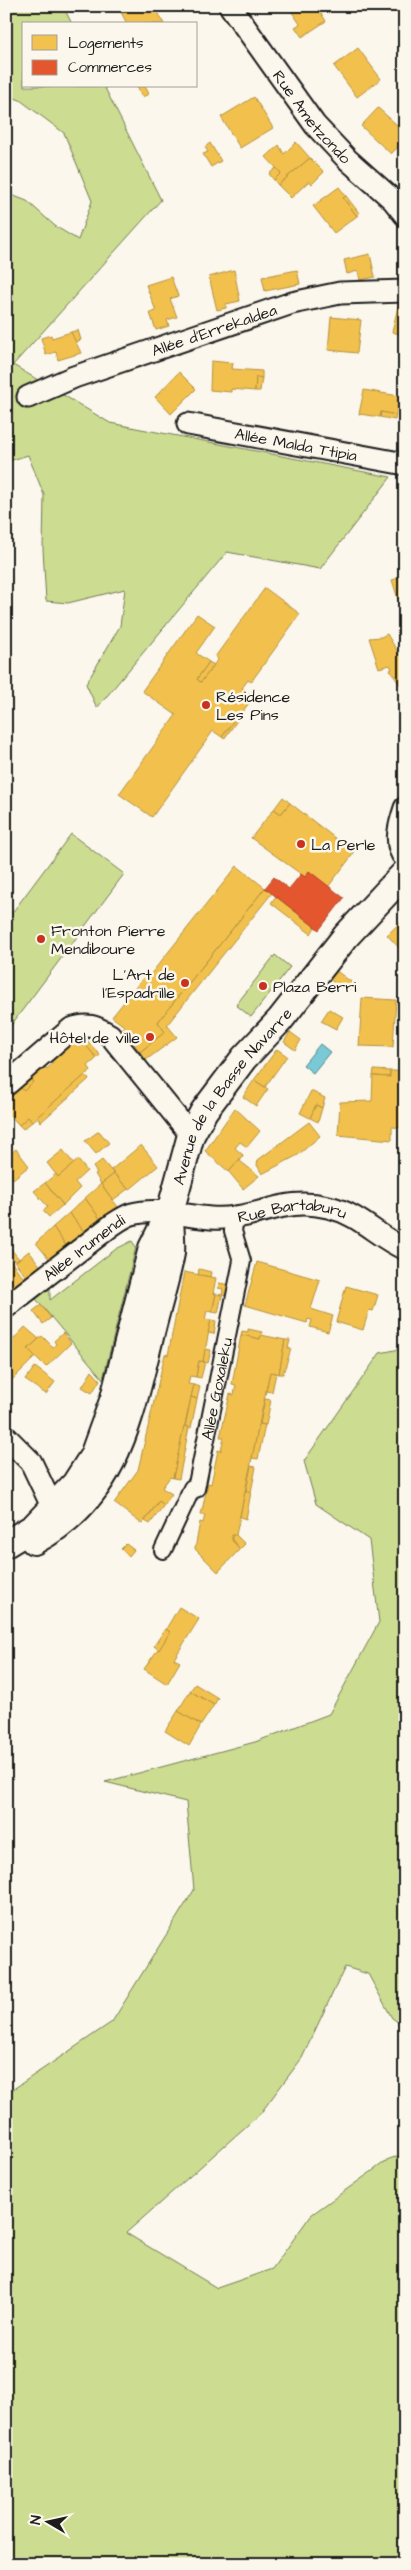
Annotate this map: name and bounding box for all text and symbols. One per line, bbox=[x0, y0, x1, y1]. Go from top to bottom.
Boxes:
legend bbox=[22, 22, 198, 88]
text: Logements bbox=[68, 33, 144, 55]
text: Commerces bbox=[68, 57, 152, 78]
street label: Rue Ametzondo bbox=[267, 66, 356, 169]
street label: Allée d'Errekaldea bbox=[149, 299, 280, 362]
street label: Allée Malda Ttipia bbox=[233, 423, 359, 467]
place label: Résidence Les Pins bbox=[216, 686, 291, 726]
marker: Résidence Les Pins bbox=[200, 699, 212, 711]
place label: La Perle bbox=[311, 834, 376, 856]
marker: La Perle bbox=[295, 838, 307, 850]
place label: Fronton Pierre Mendiboure bbox=[51, 920, 166, 960]
marker: Fronton Pierre Mendiboure bbox=[35, 933, 47, 945]
place label: L'Art de l'Espadrille bbox=[102, 964, 175, 1004]
place label: Plaza Berri bbox=[273, 976, 357, 998]
marker: L'Art de l'Espadrille bbox=[179, 977, 191, 989]
marker: Plaza Berri bbox=[257, 980, 269, 992]
street label: Avenue de la Basse Navarre bbox=[168, 1003, 298, 1187]
place label: Hôtel de ville bbox=[50, 1027, 140, 1049]
marker: Hôtel de ville bbox=[144, 1031, 156, 1043]
street label: Rue Bartaburu bbox=[236, 1194, 351, 1228]
street label: Allée Irumendi bbox=[39, 1209, 130, 1287]
street label: Allée Goxaleku bbox=[196, 1336, 238, 1442]
north arrow bbox=[22, 2498, 72, 2548]
text: N bbox=[26, 2514, 47, 2526]

